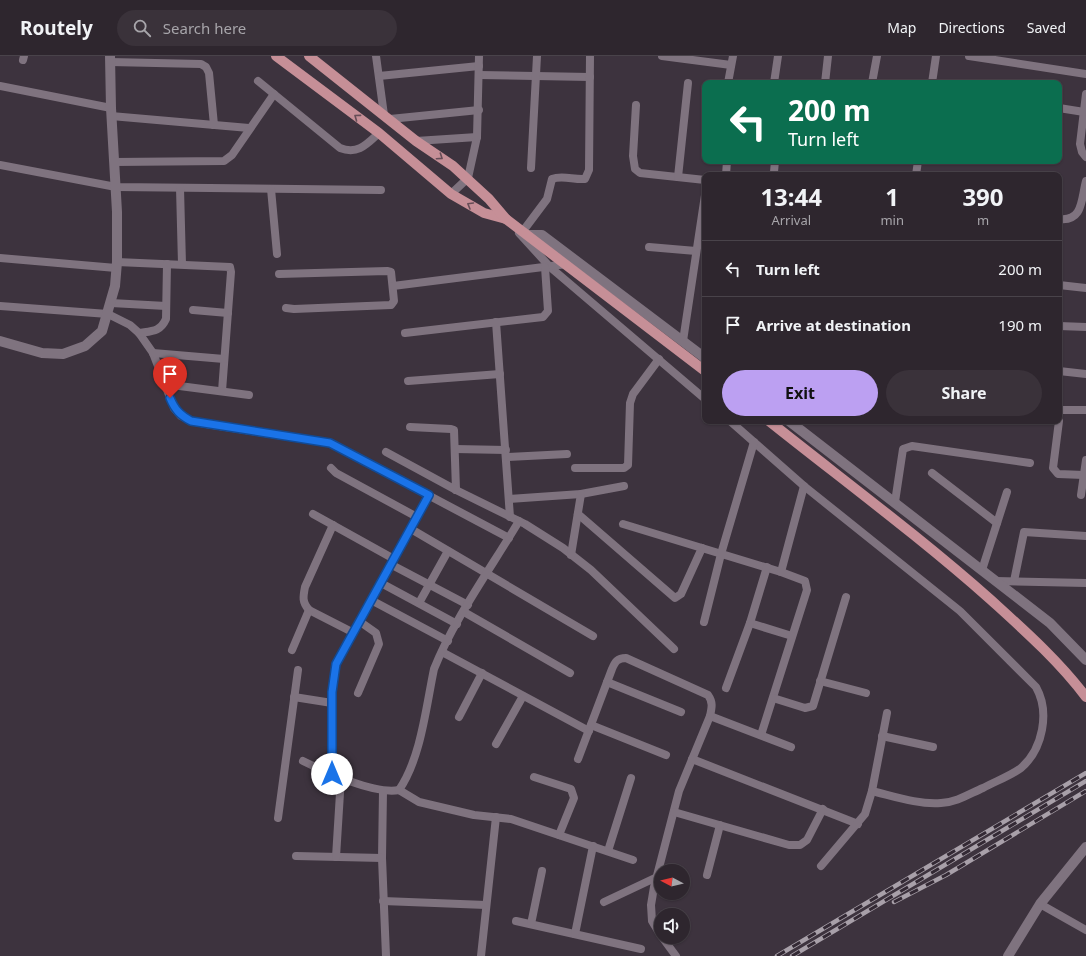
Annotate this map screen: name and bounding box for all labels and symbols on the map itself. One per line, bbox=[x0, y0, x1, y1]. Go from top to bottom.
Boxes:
one-way arrow bbox=[354, 115, 361, 122]
one-way arrow bbox=[435, 152, 442, 159]
one-way arrow bbox=[467, 202, 474, 209]
pin bbox=[153, 357, 187, 398]
position arrow bbox=[311, 753, 353, 795]
north arrow bbox=[654, 864, 690, 900]

